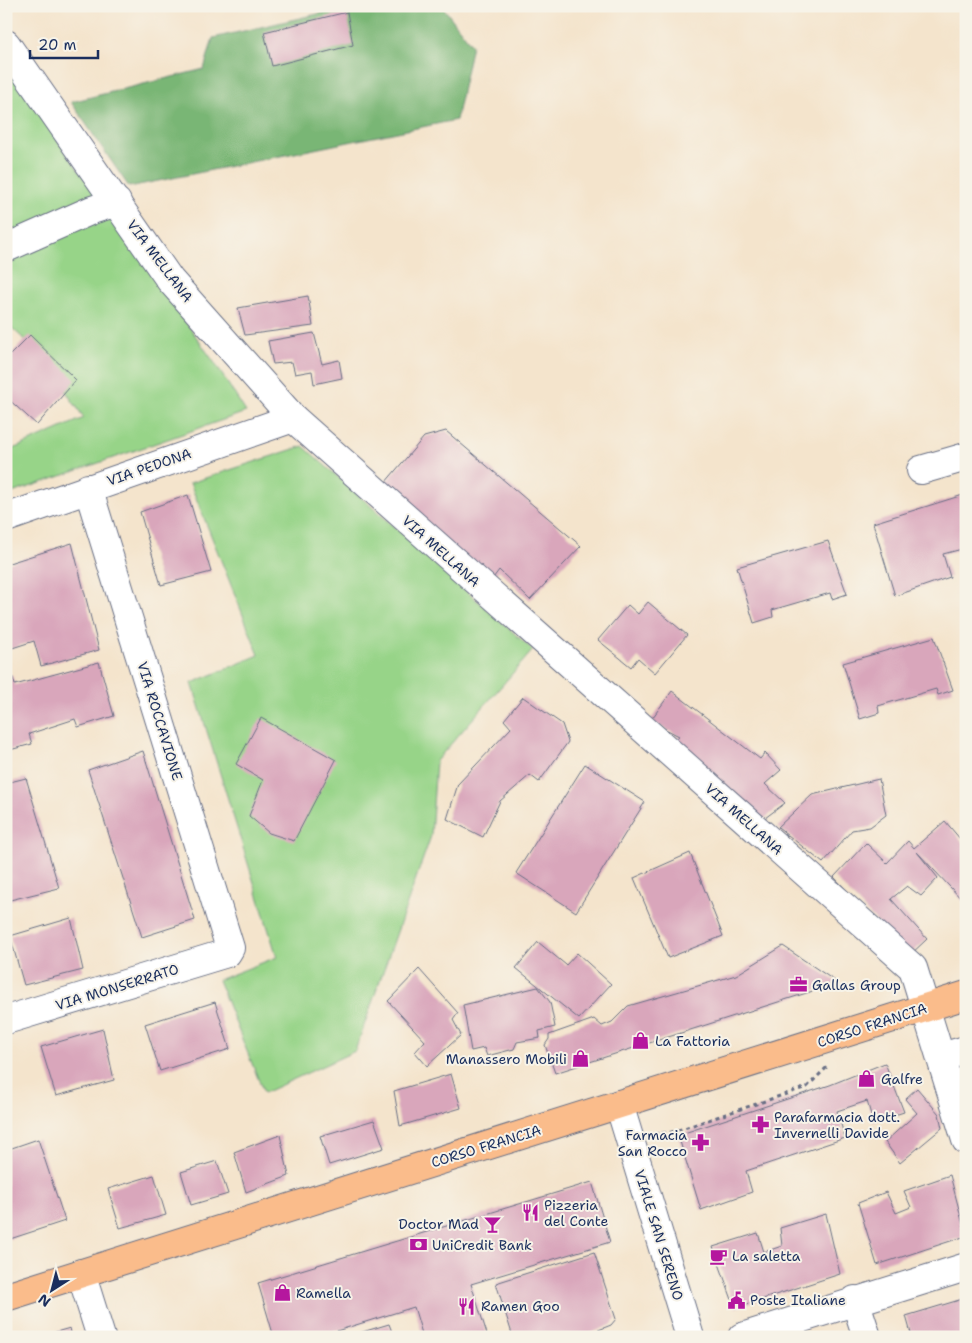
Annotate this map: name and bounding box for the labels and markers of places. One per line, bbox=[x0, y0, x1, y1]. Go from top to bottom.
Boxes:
office icon: Gallas Group bbox=[788, 975, 808, 995]
place label: Gallas Group bbox=[812, 976, 901, 994]
shop icon: La Fattoria bbox=[631, 1031, 651, 1051]
place label: La Fattoria bbox=[655, 1032, 730, 1050]
shop icon: Manassero Mobili bbox=[571, 1049, 591, 1069]
place label: Manassero Mobili bbox=[446, 1050, 567, 1068]
shop icon: Galfre bbox=[857, 1069, 877, 1089]
place label: Galfre bbox=[881, 1070, 923, 1088]
place label: Parafarmacia dott. Invernelli Davide bbox=[774, 1108, 900, 1142]
pharmacy icon: Parafarmacia dott. Invernelli Davide bbox=[750, 1115, 770, 1135]
place label: Farmacia San Rocco bbox=[618, 1126, 687, 1160]
pharmacy icon: Farmacia San Rocco bbox=[691, 1133, 711, 1153]
place label: Pizzeria del Conte bbox=[544, 1196, 608, 1230]
restaurant icon: Pizzeria del Conte bbox=[520, 1203, 540, 1223]
bar icon: Doctor Mad bbox=[483, 1214, 503, 1234]
place label: Doctor Mad bbox=[398, 1215, 479, 1233]
bank icon: UniCredit Bank bbox=[408, 1235, 428, 1255]
place label: UniCredit Bank bbox=[432, 1236, 532, 1254]
cafe icon: La saletta bbox=[708, 1246, 728, 1266]
place label: La saletta bbox=[732, 1247, 801, 1265]
shop icon: Ramella bbox=[272, 1283, 292, 1303]
place label: Ramella bbox=[296, 1284, 351, 1302]
public building icon: Poste Italiane bbox=[726, 1290, 746, 1310]
place label: Poste Italiane bbox=[750, 1291, 846, 1309]
restaurant icon: Ramen Goo bbox=[457, 1296, 477, 1316]
place label: Ramen Goo bbox=[481, 1297, 560, 1315]

